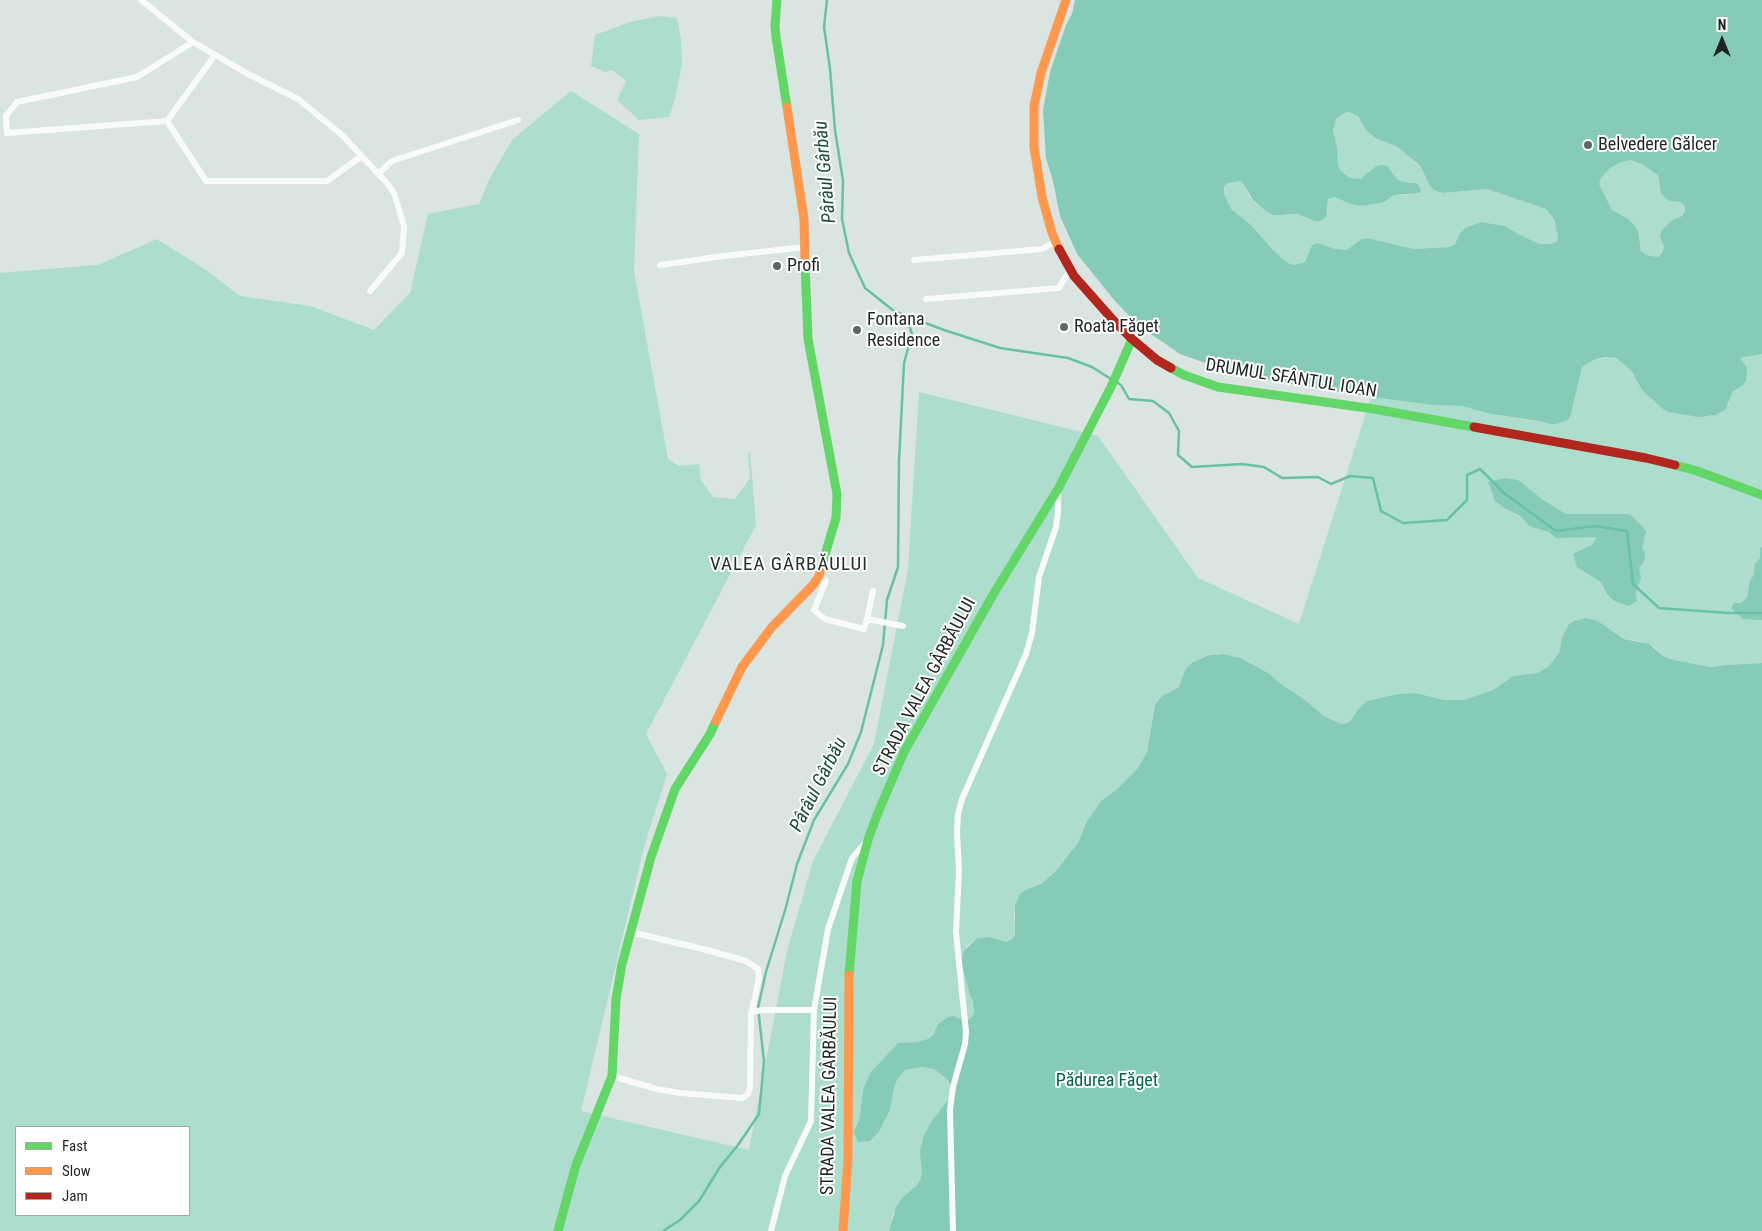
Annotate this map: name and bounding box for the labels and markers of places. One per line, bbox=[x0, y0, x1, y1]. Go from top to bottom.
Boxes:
place label: Belvedere Gălcer bbox=[1598, 134, 1717, 156]
marker: Belvedere Gălcer bbox=[1582, 139, 1594, 151]
place label: Profi bbox=[787, 255, 820, 277]
marker: Profi bbox=[771, 260, 783, 272]
place label: Fontana Residence bbox=[867, 309, 940, 352]
place label: Roata Făget bbox=[1074, 316, 1159, 338]
marker: Roata Făget bbox=[1058, 321, 1070, 333]
marker: Fontana Residence bbox=[851, 324, 863, 336]

